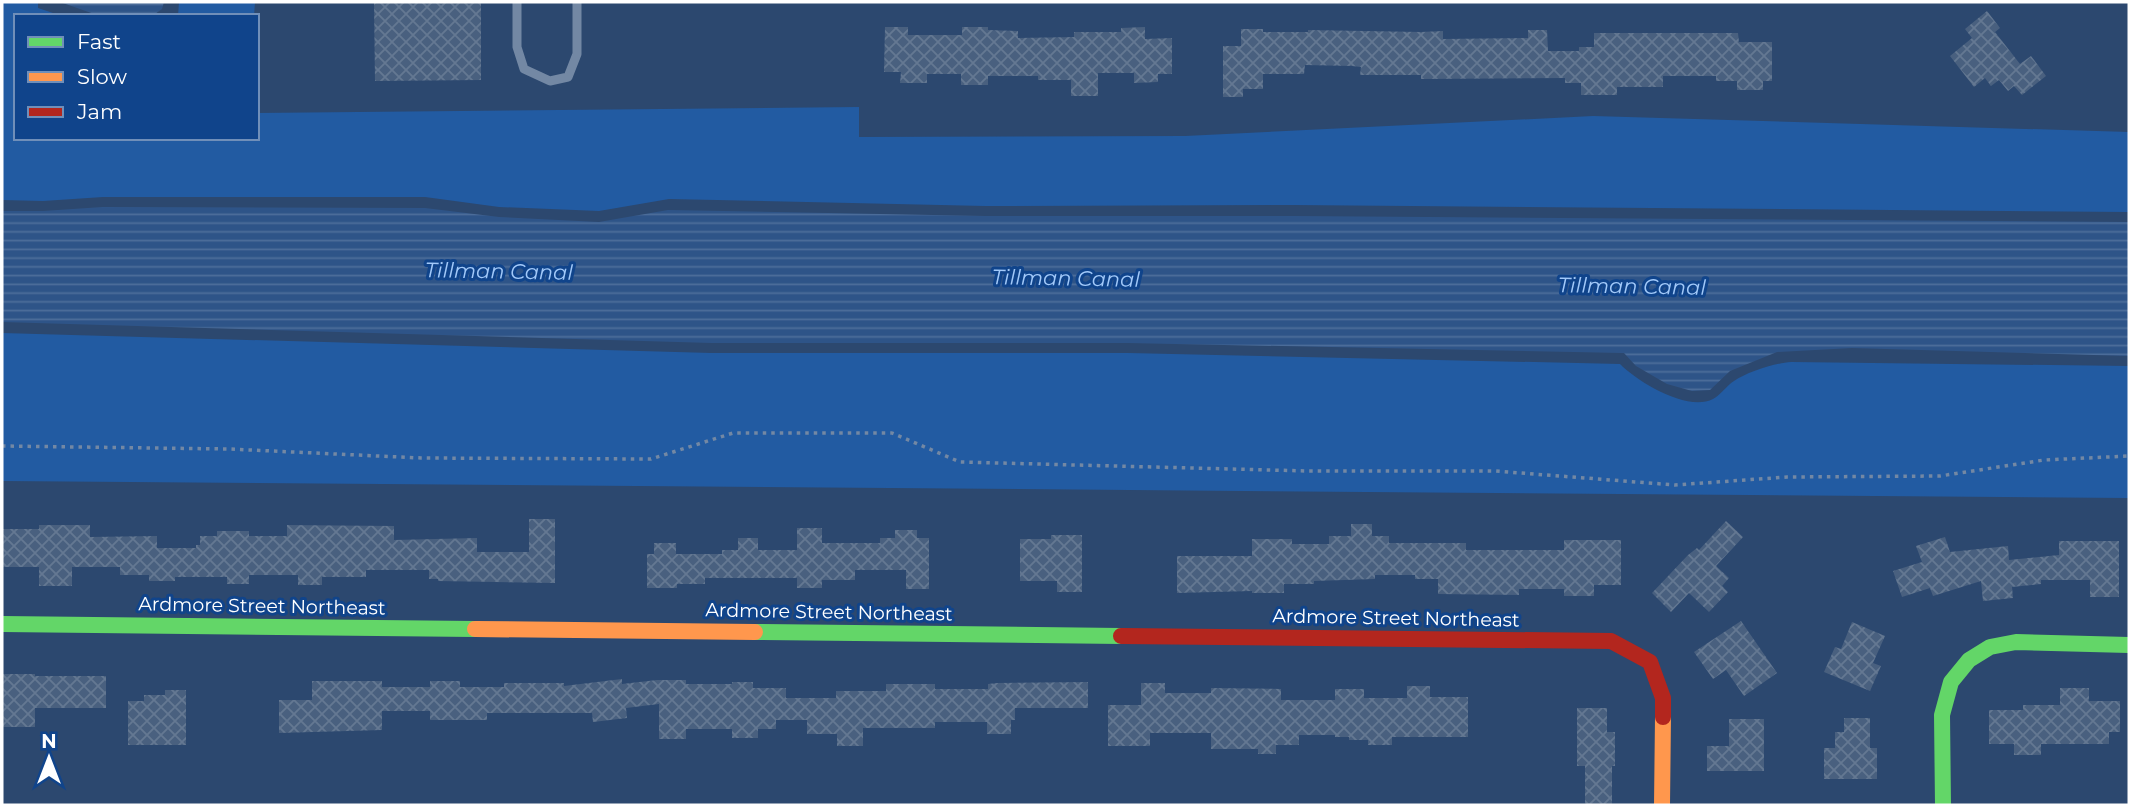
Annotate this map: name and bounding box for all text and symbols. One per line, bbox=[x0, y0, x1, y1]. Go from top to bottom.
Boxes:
legend bbox=[14, 14, 259, 140]
text: Fast bbox=[77, 29, 121, 54]
text: Slow bbox=[77, 64, 127, 89]
text: Jam bbox=[76, 99, 122, 124]
water label: Tillman Canal bbox=[425, 257, 574, 285]
water label: Tillman Canal bbox=[992, 264, 1141, 292]
water label: Tillman Canal bbox=[1558, 272, 1707, 300]
street label: Ardmore Street Northeast bbox=[138, 592, 386, 620]
street label: Ardmore Street Northeast bbox=[705, 598, 953, 626]
street label: Ardmore Street Northeast bbox=[1272, 604, 1520, 632]
north arrow bbox=[14, 723, 84, 793]
text: N bbox=[41, 730, 57, 753]

